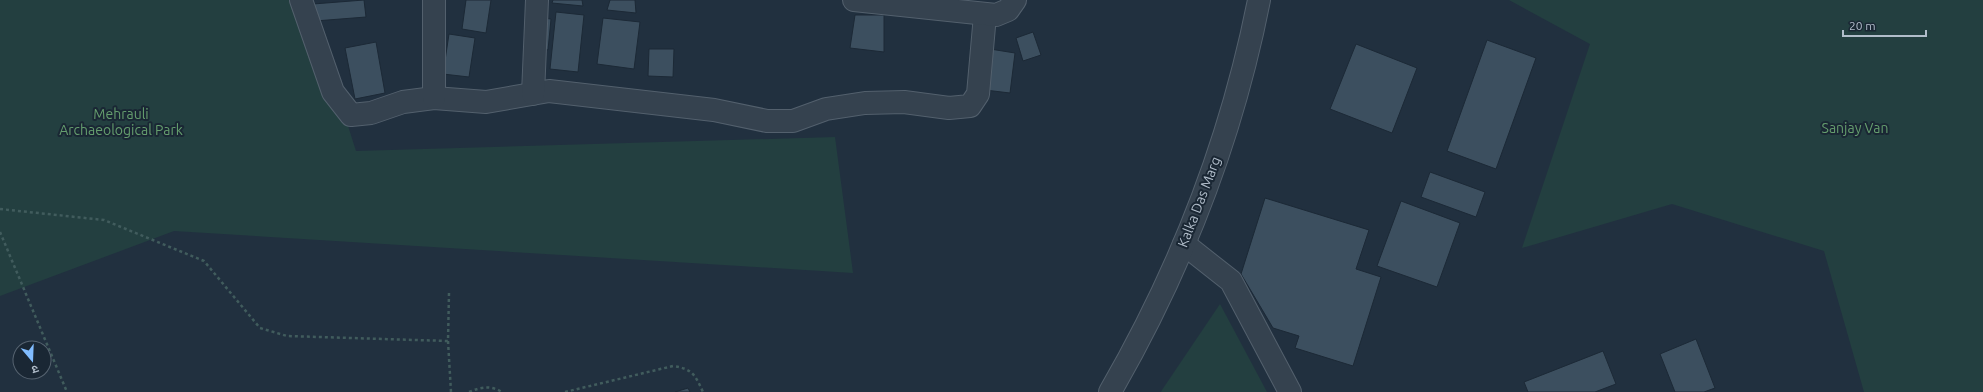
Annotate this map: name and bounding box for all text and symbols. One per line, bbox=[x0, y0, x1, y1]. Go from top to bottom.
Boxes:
scale bar bbox=[1843, 12, 1926, 38]
text: 20 m bbox=[1849, 19, 1876, 32]
park label: Mehrauli Archaeological Park bbox=[59, 106, 183, 138]
park label: Sanjay Van bbox=[1822, 120, 1888, 136]
street label: Kalka Das Marg bbox=[1174, 154, 1224, 250]
north arrow bbox=[12, 340, 52, 380]
text: उ bbox=[30, 363, 40, 376]

